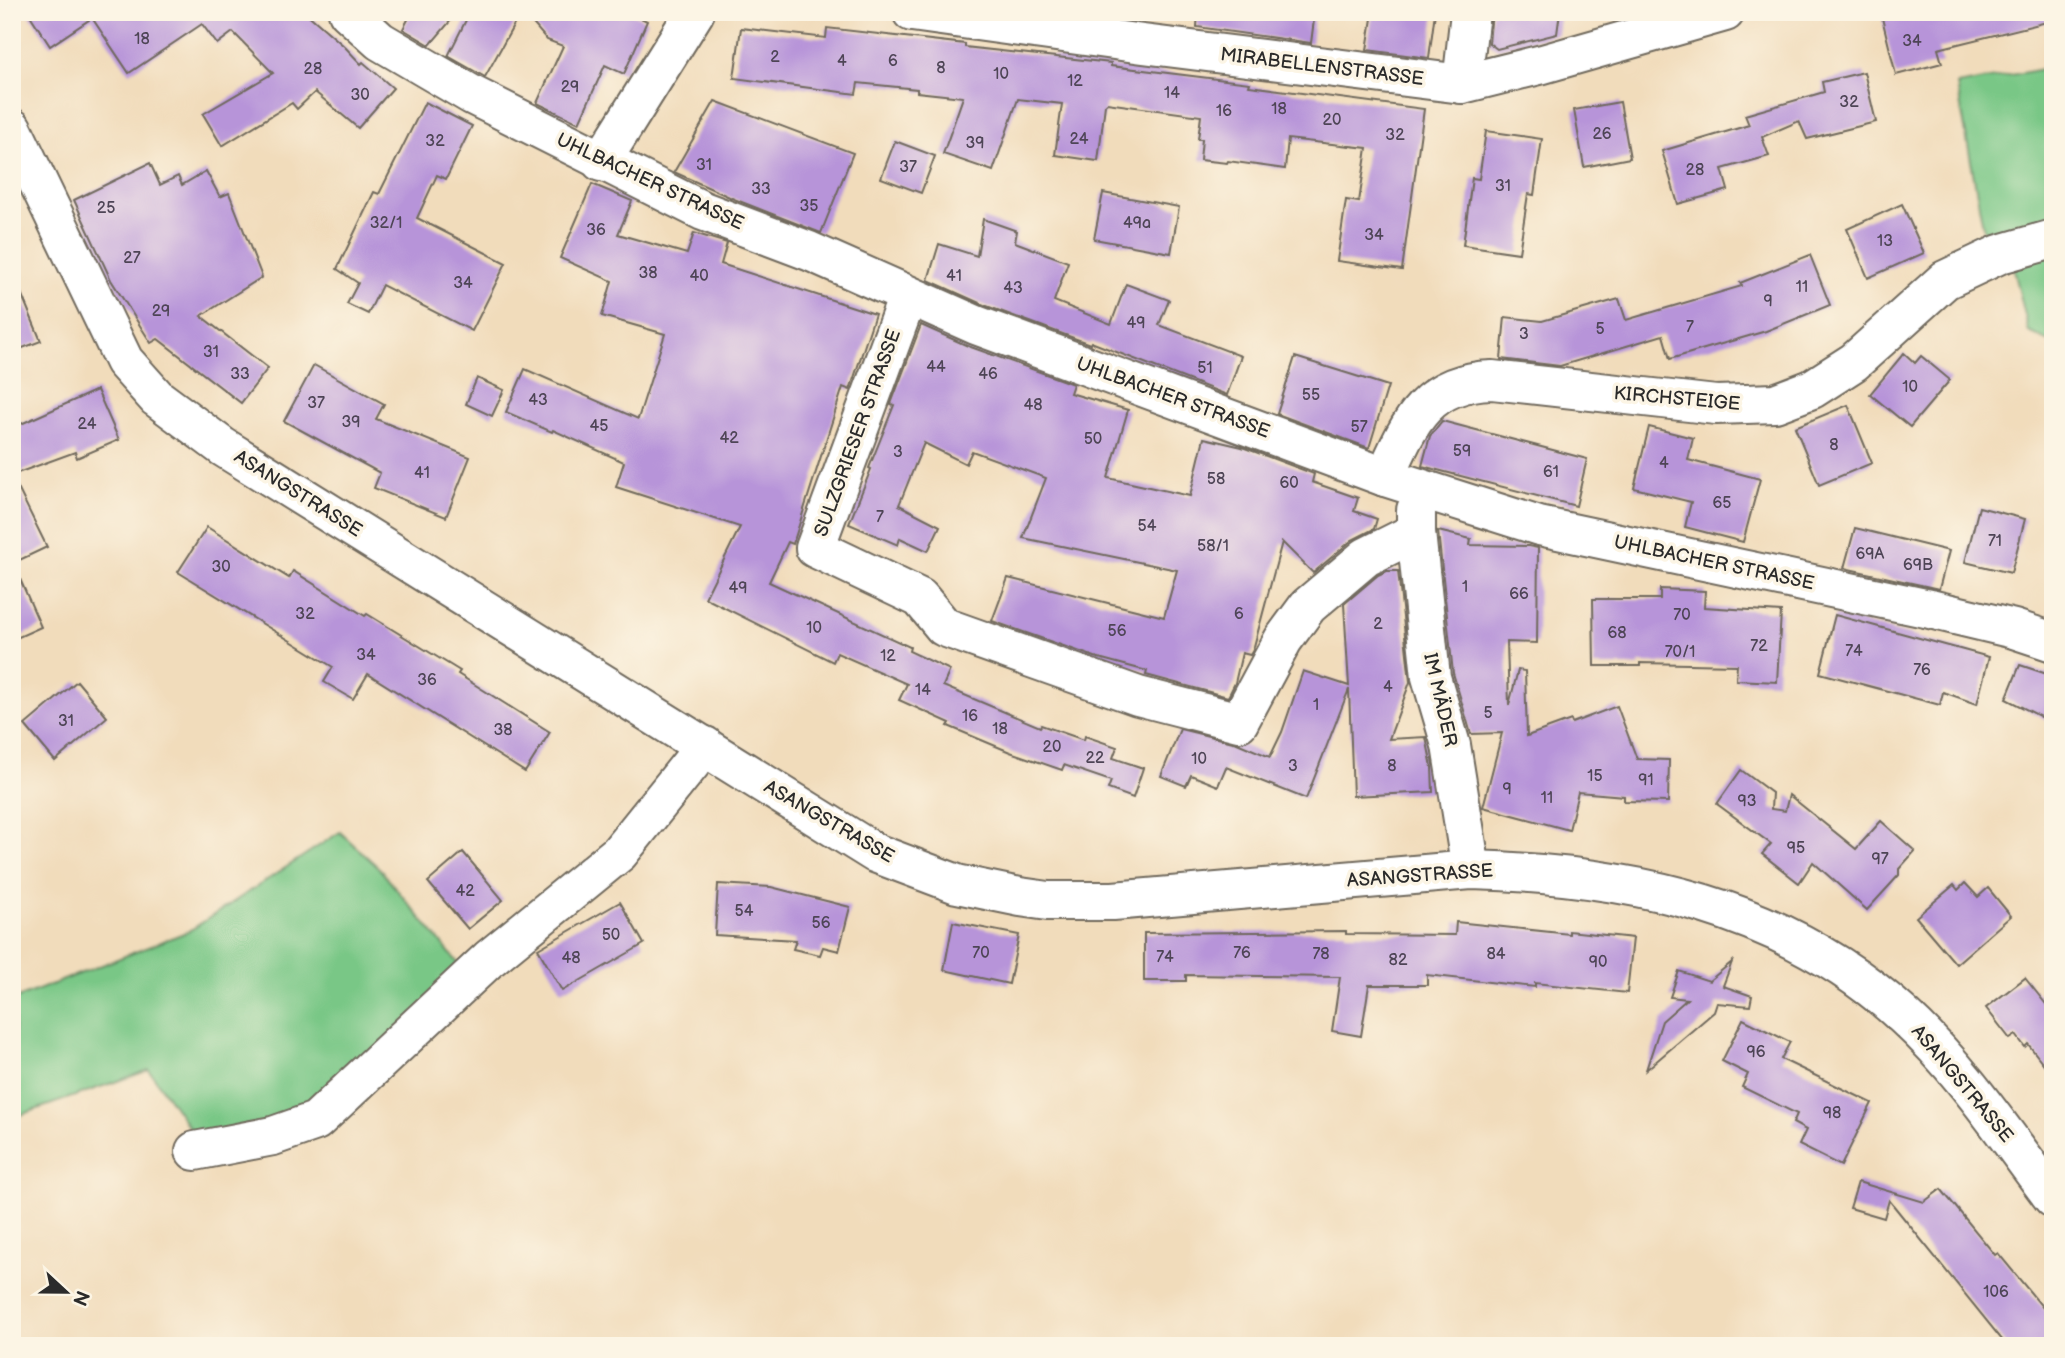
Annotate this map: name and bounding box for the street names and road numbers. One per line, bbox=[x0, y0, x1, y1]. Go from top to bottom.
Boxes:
street label: MIRABELLENSTRASSE bbox=[1219, 43, 1425, 91]
street label: UHLBACHER STRASSE bbox=[553, 128, 747, 236]
street label: SULZGRIESER STRASSE bbox=[810, 326, 906, 540]
street label: UHLBACHER STRASSE bbox=[1073, 352, 1273, 444]
street label: KIRCHSTEIGE bbox=[1613, 382, 1741, 416]
street label: ASANGSTRASSE bbox=[230, 445, 366, 543]
street label: UHLBACHER STRASSE bbox=[1612, 531, 1816, 595]
street label: IM MÄDER bbox=[1418, 651, 1462, 749]
street label: ASANGSTRASSE bbox=[760, 775, 898, 869]
street label: ASANGSTRASSE bbox=[1346, 859, 1494, 893]
street label: ASANGSTRASSE bbox=[1906, 1021, 2018, 1147]

